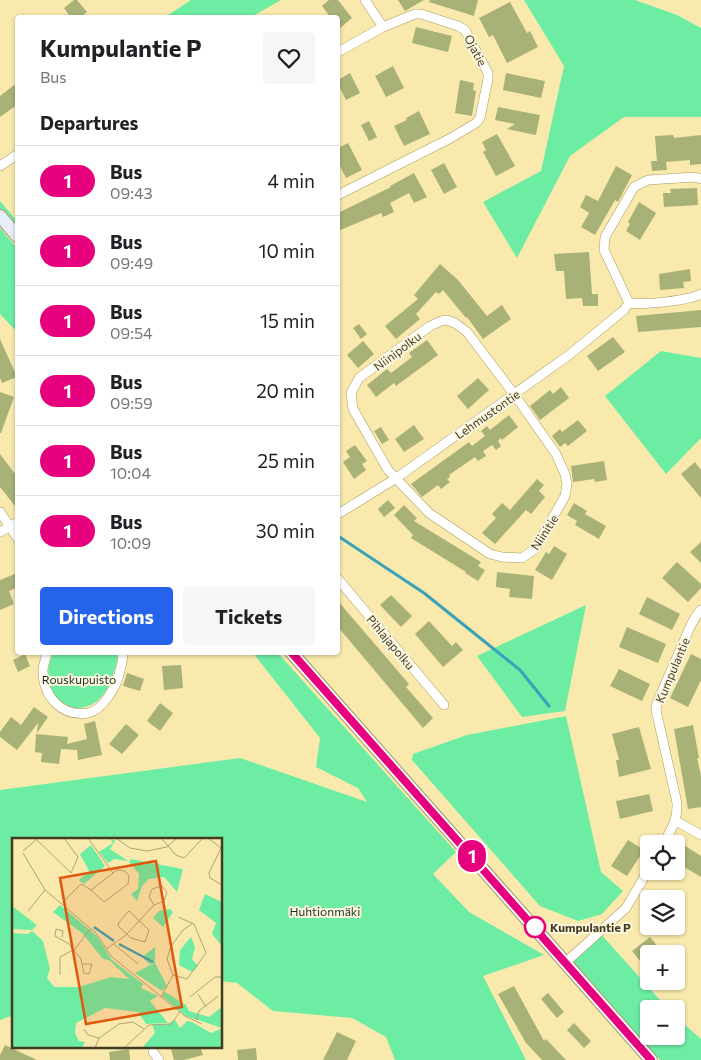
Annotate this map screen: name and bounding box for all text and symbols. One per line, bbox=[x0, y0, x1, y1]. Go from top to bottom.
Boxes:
button: heart bbox=[263, 32, 315, 84]
street label: Ojatie bbox=[462, 32, 490, 68]
text: Kumpulantie P bbox=[40, 33, 202, 62]
text: Bus bbox=[40, 67, 67, 86]
text: Departures bbox=[40, 111, 138, 134]
text: Bus bbox=[110, 160, 142, 183]
text: 4 min bbox=[268, 169, 315, 192]
text: 1 bbox=[63, 170, 72, 192]
text: 09:43 bbox=[110, 183, 153, 202]
text: Bus bbox=[110, 230, 142, 253]
text: 10 min bbox=[258, 239, 315, 262]
text: 1 bbox=[63, 240, 72, 262]
text: 09:49 bbox=[110, 253, 153, 272]
text: Bus bbox=[110, 300, 142, 323]
text: 15 min bbox=[260, 309, 315, 332]
text: 1 bbox=[63, 310, 72, 332]
text: 09:54 bbox=[110, 323, 153, 342]
street label: Niinipolku bbox=[371, 329, 423, 373]
text: Bus bbox=[110, 370, 142, 393]
text: 20 min bbox=[256, 379, 315, 402]
text: 1 bbox=[63, 380, 72, 402]
street label: Lehmustontie bbox=[452, 387, 522, 441]
text: 09:59 bbox=[110, 393, 153, 412]
text: Bus bbox=[110, 440, 142, 463]
text: 25 min bbox=[258, 449, 315, 472]
text: 1 bbox=[63, 450, 72, 472]
text: 10:04 bbox=[110, 463, 151, 482]
text: Bus bbox=[110, 510, 142, 533]
street label: Niinitie bbox=[527, 512, 561, 552]
text: 30 min bbox=[256, 519, 315, 542]
text: 1 bbox=[63, 520, 72, 542]
text: 10:09 bbox=[110, 533, 151, 552]
button: Directions bbox=[40, 587, 173, 645]
button: Tickets bbox=[183, 587, 315, 645]
street label: Pihlajapolku bbox=[364, 612, 418, 672]
street label: Kumpulantie bbox=[652, 635, 692, 705]
park label: Rouskupuisto bbox=[42, 672, 116, 686]
map controls bbox=[640, 835, 685, 1045]
button: locate bbox=[640, 835, 685, 880]
inset map bbox=[12, 838, 222, 1048]
line badge: 1 bbox=[456, 840, 488, 872]
text: 1 bbox=[468, 845, 476, 867]
button: layers bbox=[640, 890, 685, 935]
park label: Huhtionmäki bbox=[290, 904, 360, 918]
marker: Kumpulantie P bbox=[524, 916, 546, 938]
place label: Kumpulantie P bbox=[550, 920, 631, 934]
button: + bbox=[640, 945, 685, 990]
button: − bbox=[640, 1000, 685, 1045]

